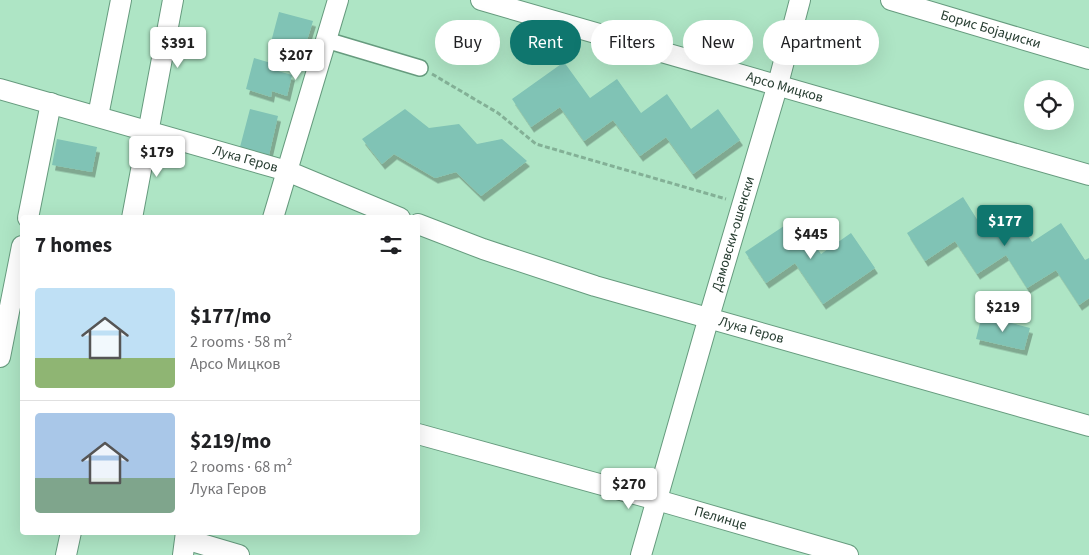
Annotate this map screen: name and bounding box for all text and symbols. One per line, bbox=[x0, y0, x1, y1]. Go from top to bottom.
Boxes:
street label: Борис Бојаџиски bbox=[938, 5, 1043, 54]
chip: Buy bbox=[435, 20, 500, 65]
chip: Rent bbox=[510, 20, 581, 65]
chip: Filters bbox=[591, 20, 673, 65]
chip: New bbox=[683, 20, 753, 65]
chip: Apartment bbox=[763, 20, 879, 65]
pin: $391 bbox=[148, 27, 208, 69]
text: $391 bbox=[161, 32, 195, 54]
pin: $207 bbox=[266, 38, 326, 81]
text: $207 bbox=[279, 44, 313, 66]
street label: Арсо Мицков bbox=[744, 67, 826, 108]
map controls bbox=[1024, 80, 1074, 130]
button: locate bbox=[1024, 80, 1074, 130]
pin: $179 bbox=[127, 136, 187, 178]
street label: Лука Геров bbox=[210, 140, 280, 178]
text: $179 bbox=[140, 141, 174, 163]
street label: Дамовски-ошенски bbox=[707, 174, 760, 294]
pin: $177 bbox=[975, 204, 1035, 247]
text: $177 bbox=[988, 210, 1022, 232]
pin: $445 bbox=[781, 218, 841, 260]
text: $445 bbox=[794, 223, 828, 245]
text: 7 homes bbox=[35, 230, 112, 260]
icon: filters bbox=[377, 231, 405, 259]
pin: $219 bbox=[973, 290, 1033, 333]
text: $219 bbox=[986, 296, 1020, 318]
text: $177/mo bbox=[190, 301, 271, 331]
icon: home bbox=[75, 308, 135, 368]
street label: Лука Геров bbox=[716, 312, 786, 349]
text: 2 rooms · 58 m² bbox=[190, 331, 292, 353]
text: Арсо Мицков bbox=[190, 353, 280, 375]
text: $219/mo bbox=[190, 426, 271, 456]
icon: home bbox=[75, 433, 135, 493]
text: 2 rooms · 68 m² bbox=[190, 456, 292, 478]
pin: $270 bbox=[599, 468, 659, 510]
text: $270 bbox=[612, 473, 646, 495]
text: Лука Геров bbox=[190, 478, 266, 500]
street label: Пелинце bbox=[692, 501, 749, 535]

